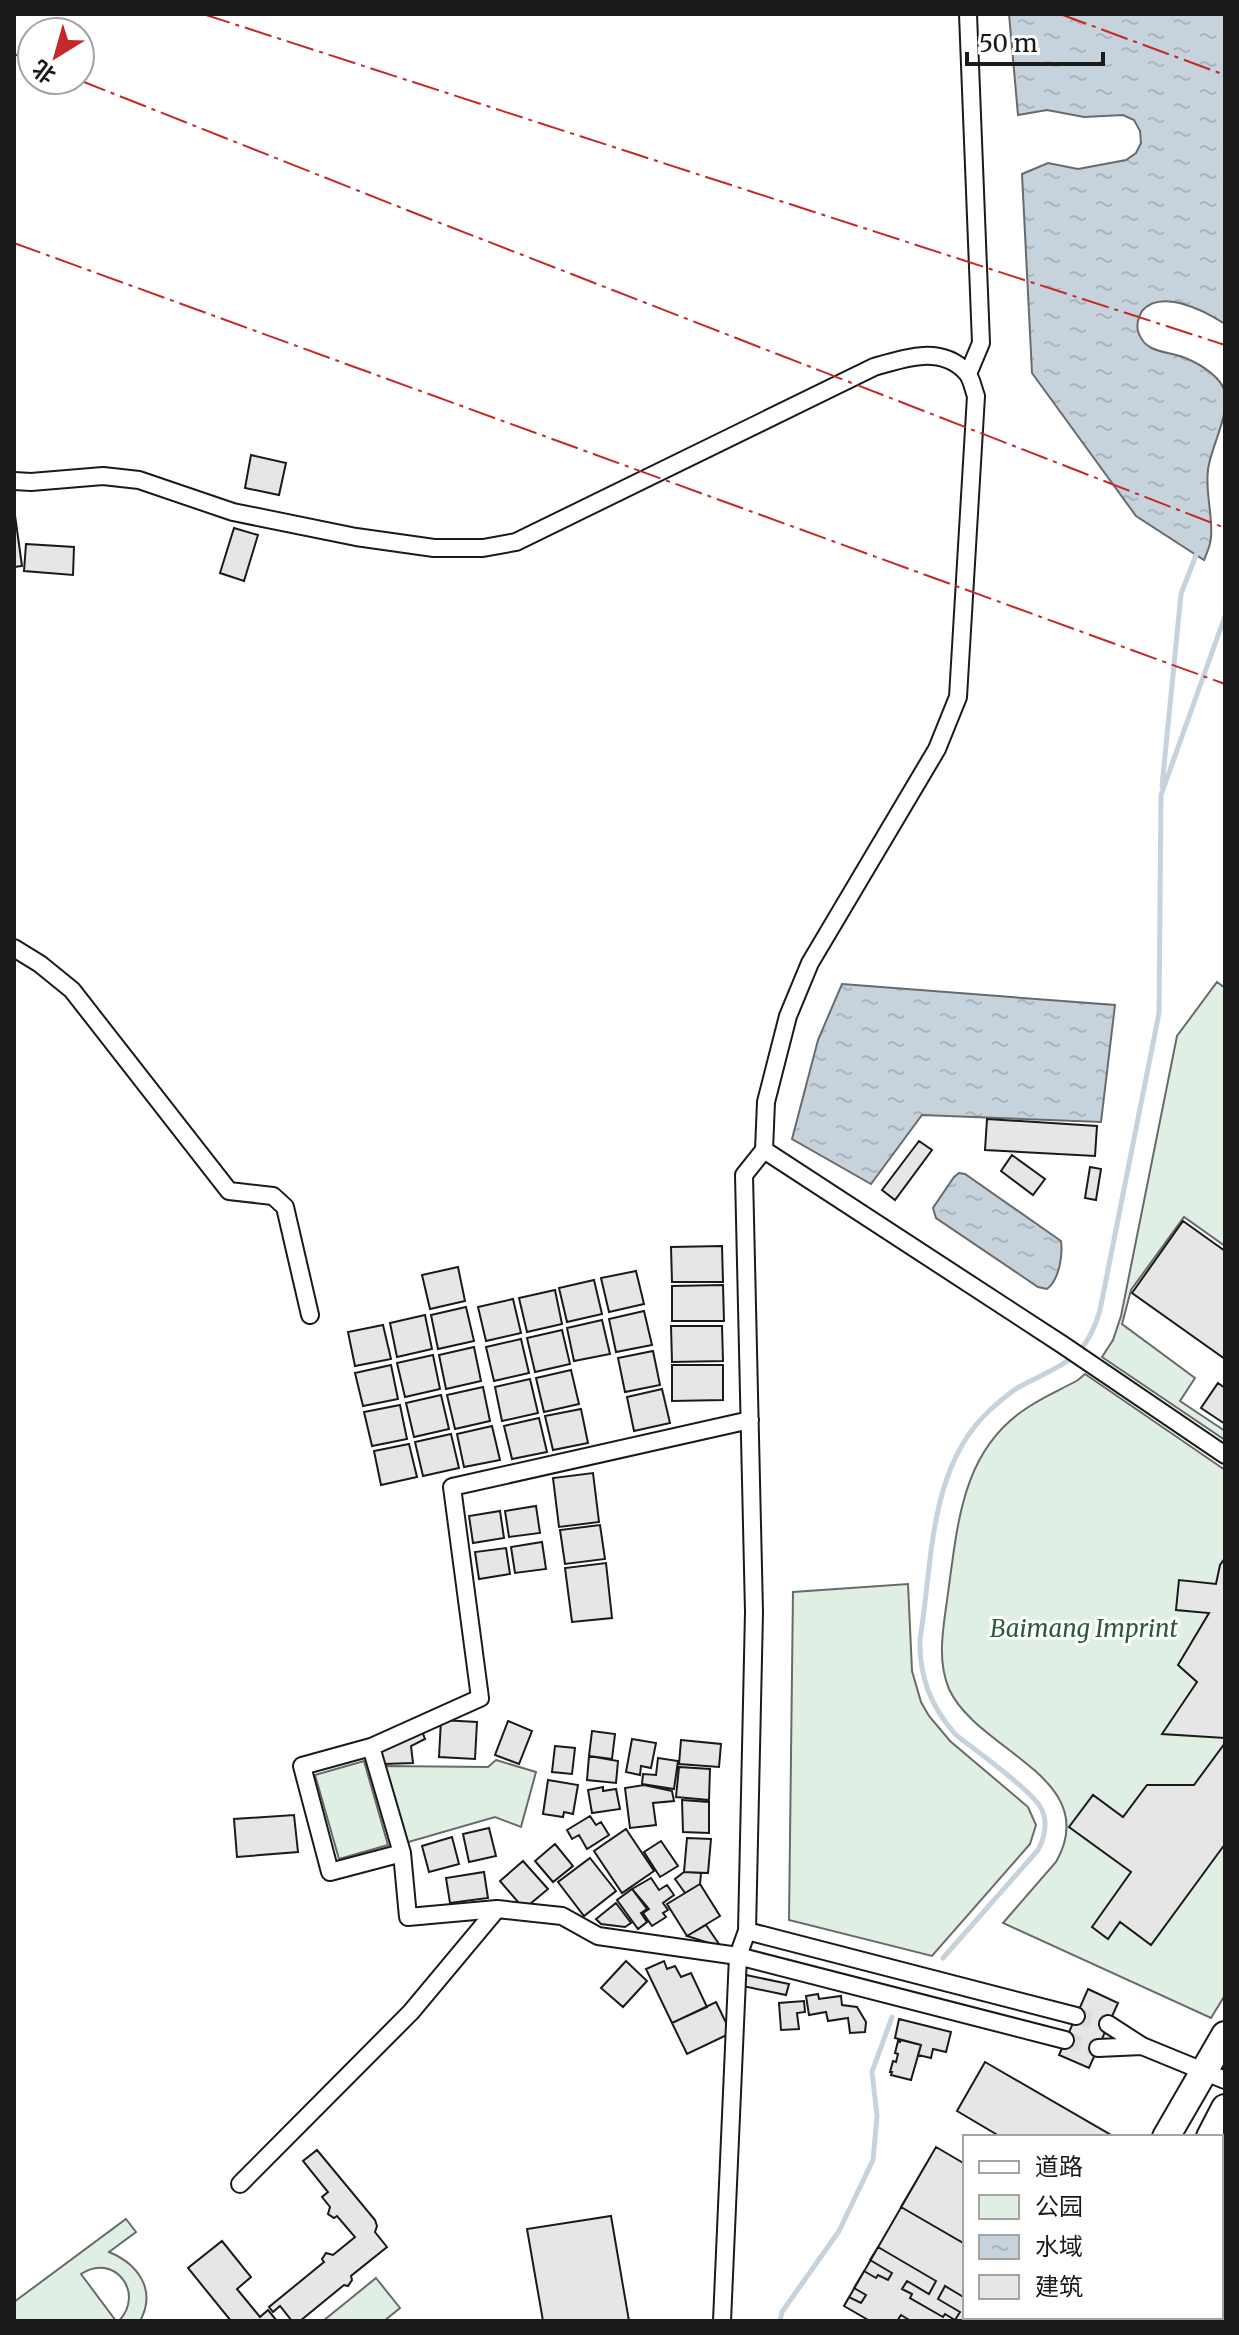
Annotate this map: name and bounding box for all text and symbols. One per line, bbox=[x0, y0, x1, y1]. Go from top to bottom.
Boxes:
north arrow bbox=[16, 16, 96, 96]
scale bar bbox=[967, 16, 1103, 66]
text: 50 m bbox=[979, 28, 1038, 59]
text: 北 bbox=[27, 54, 61, 90]
park label: Baimang Imprint bbox=[990, 1613, 1179, 1644]
legend bbox=[963, 2135, 1223, 2319]
text: 道路 bbox=[1035, 2151, 1083, 2182]
text: 公园 bbox=[1035, 2191, 1083, 2222]
text: 水域 bbox=[1035, 2231, 1083, 2262]
text: 建筑 bbox=[1035, 2271, 1083, 2302]

